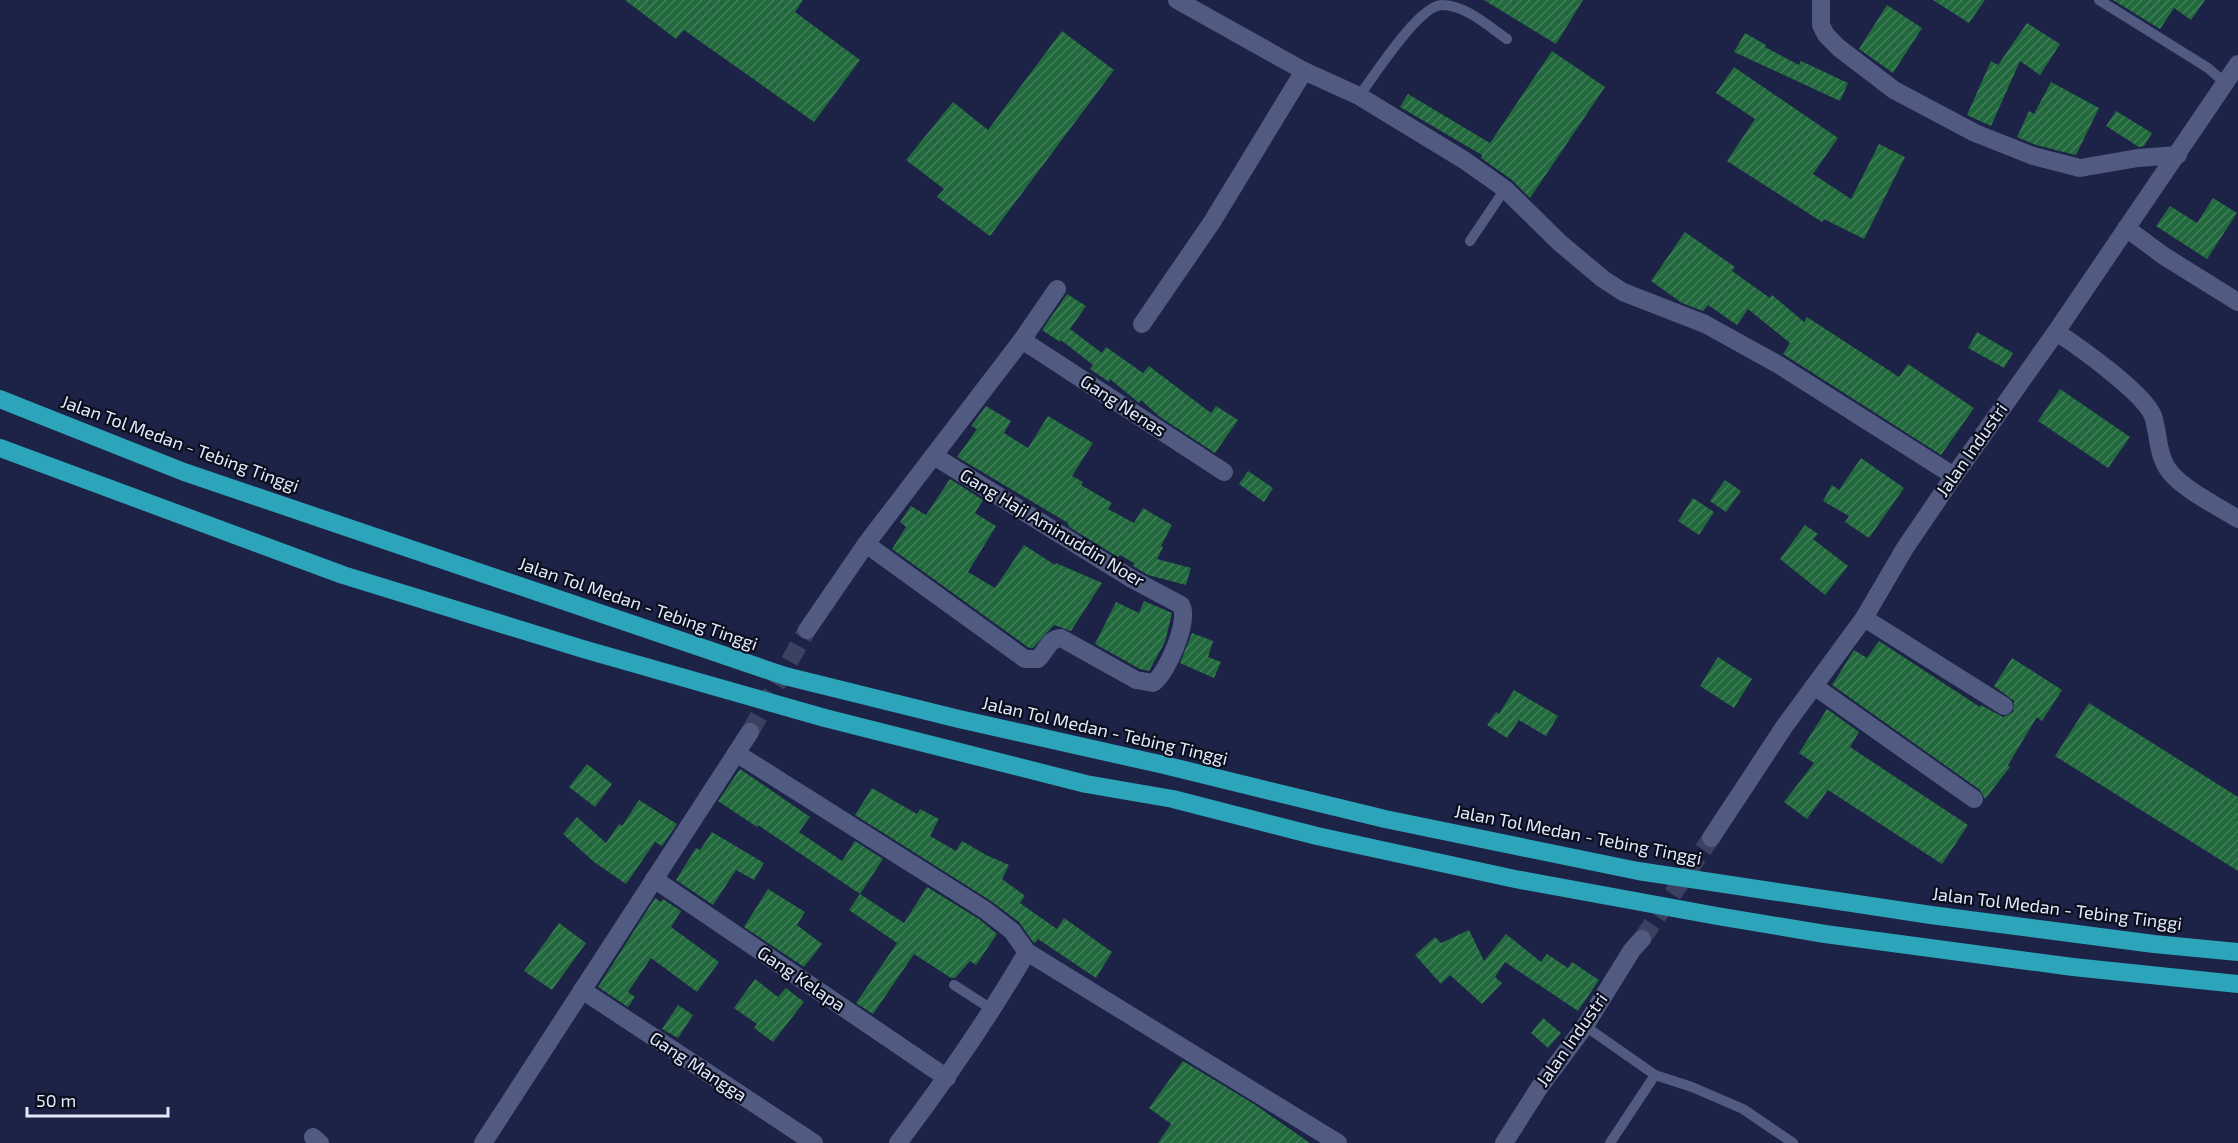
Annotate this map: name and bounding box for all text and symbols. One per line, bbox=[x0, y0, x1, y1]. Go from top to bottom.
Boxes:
street label: Gang Nenas bbox=[1077, 369, 1170, 441]
street label: Jalan Tol Medan - Tebing Tinggi bbox=[58, 390, 302, 496]
street label: Jalan Industri bbox=[1931, 398, 2011, 500]
street label: Gang Haji Aminuddin Noer bbox=[956, 463, 1149, 591]
street label: Jalan Tol Medan - Tebing Tinggi bbox=[516, 552, 761, 654]
street label: Jalan Tol Medan - Tebing Tinggi bbox=[980, 691, 1230, 769]
street label: Jalan Tol Medan - Tebing Tinggi bbox=[1453, 799, 1704, 869]
street label: Jalan Tol Medan - Tebing Tinggi bbox=[1931, 882, 2183, 934]
street label: Gang Kelapa bbox=[753, 941, 850, 1016]
street label: Jalan Industri bbox=[1531, 988, 1611, 1090]
street label: Gang Mangga bbox=[646, 1027, 751, 1106]
scale bar bbox=[27, 1080, 168, 1118]
text: 50 m bbox=[36, 1089, 76, 1111]

